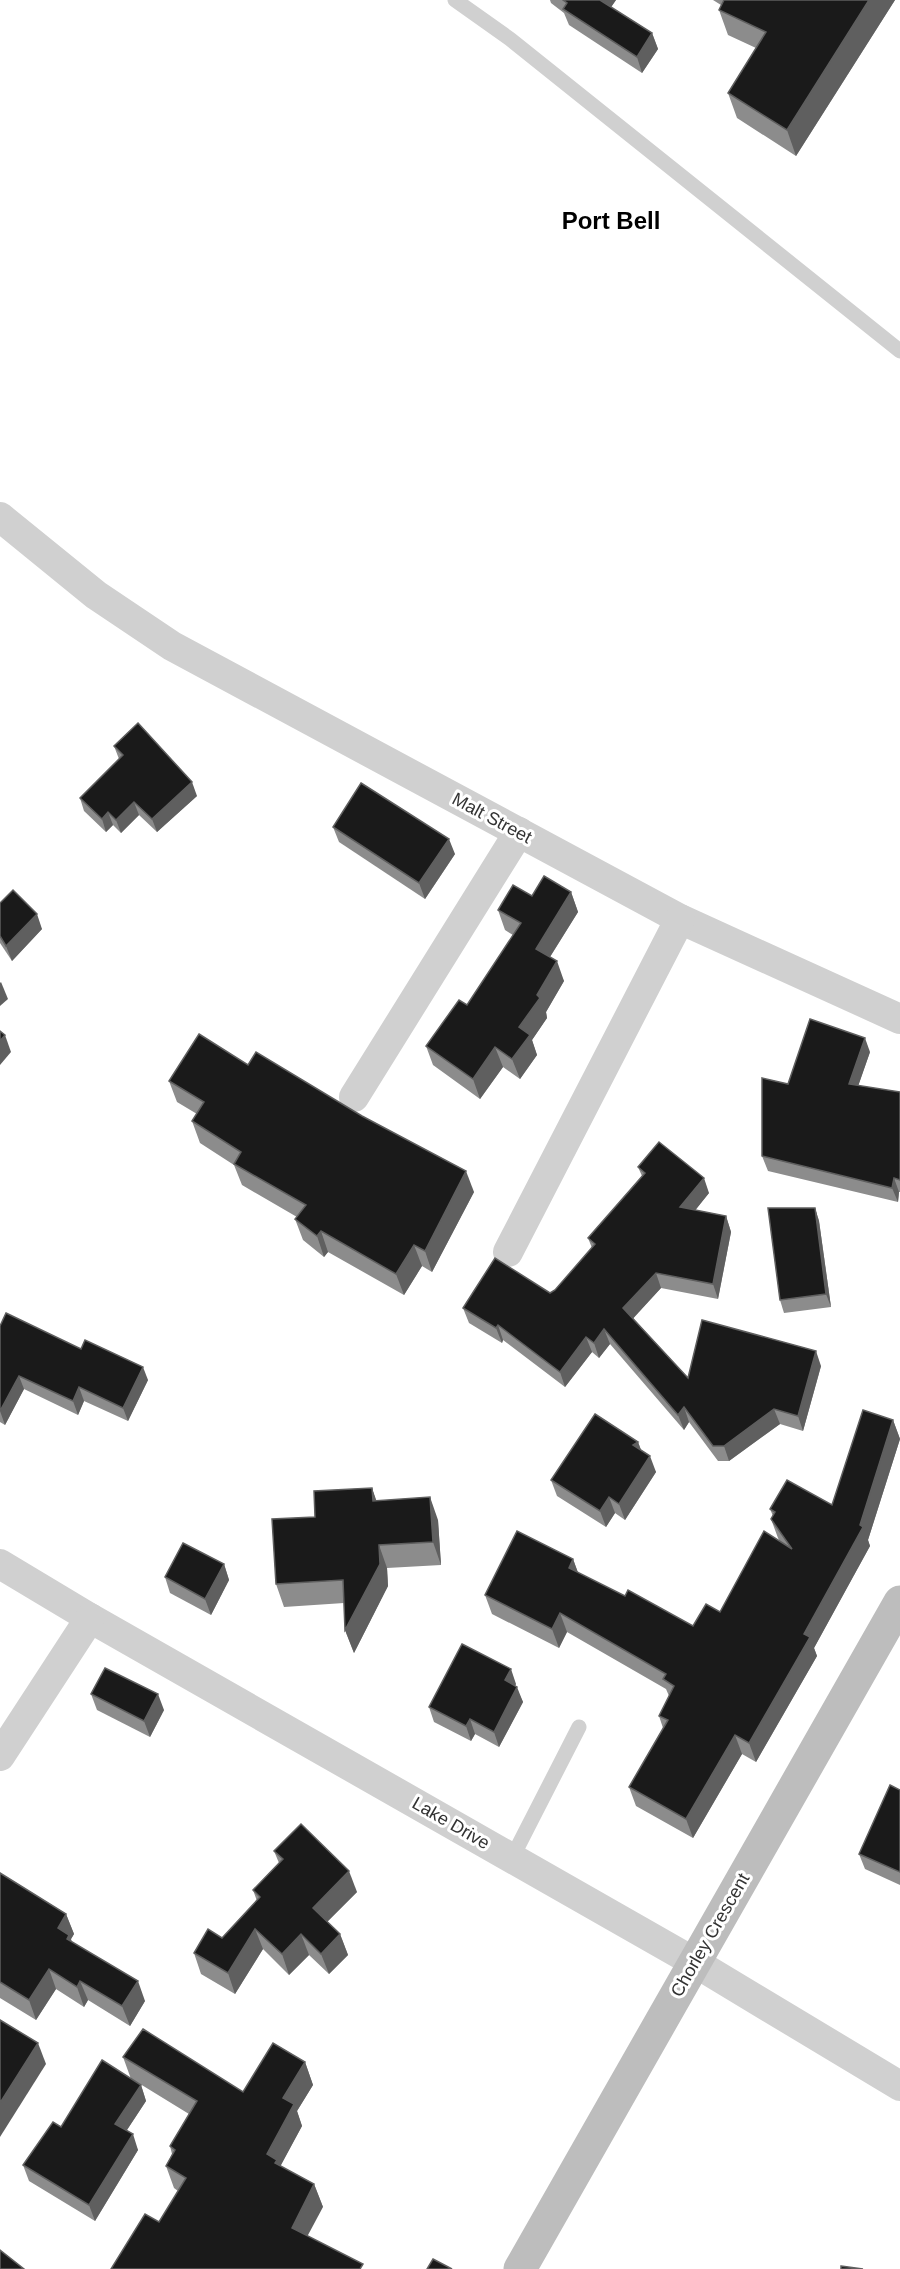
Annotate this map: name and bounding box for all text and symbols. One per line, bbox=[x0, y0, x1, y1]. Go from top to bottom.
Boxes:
district label: Port Bell bbox=[562, 207, 660, 234]
street label: Malt Street bbox=[449, 789, 535, 847]
street label: Lake Drive bbox=[409, 1793, 493, 1853]
street label: Chorley Crescent bbox=[667, 1870, 753, 2000]

